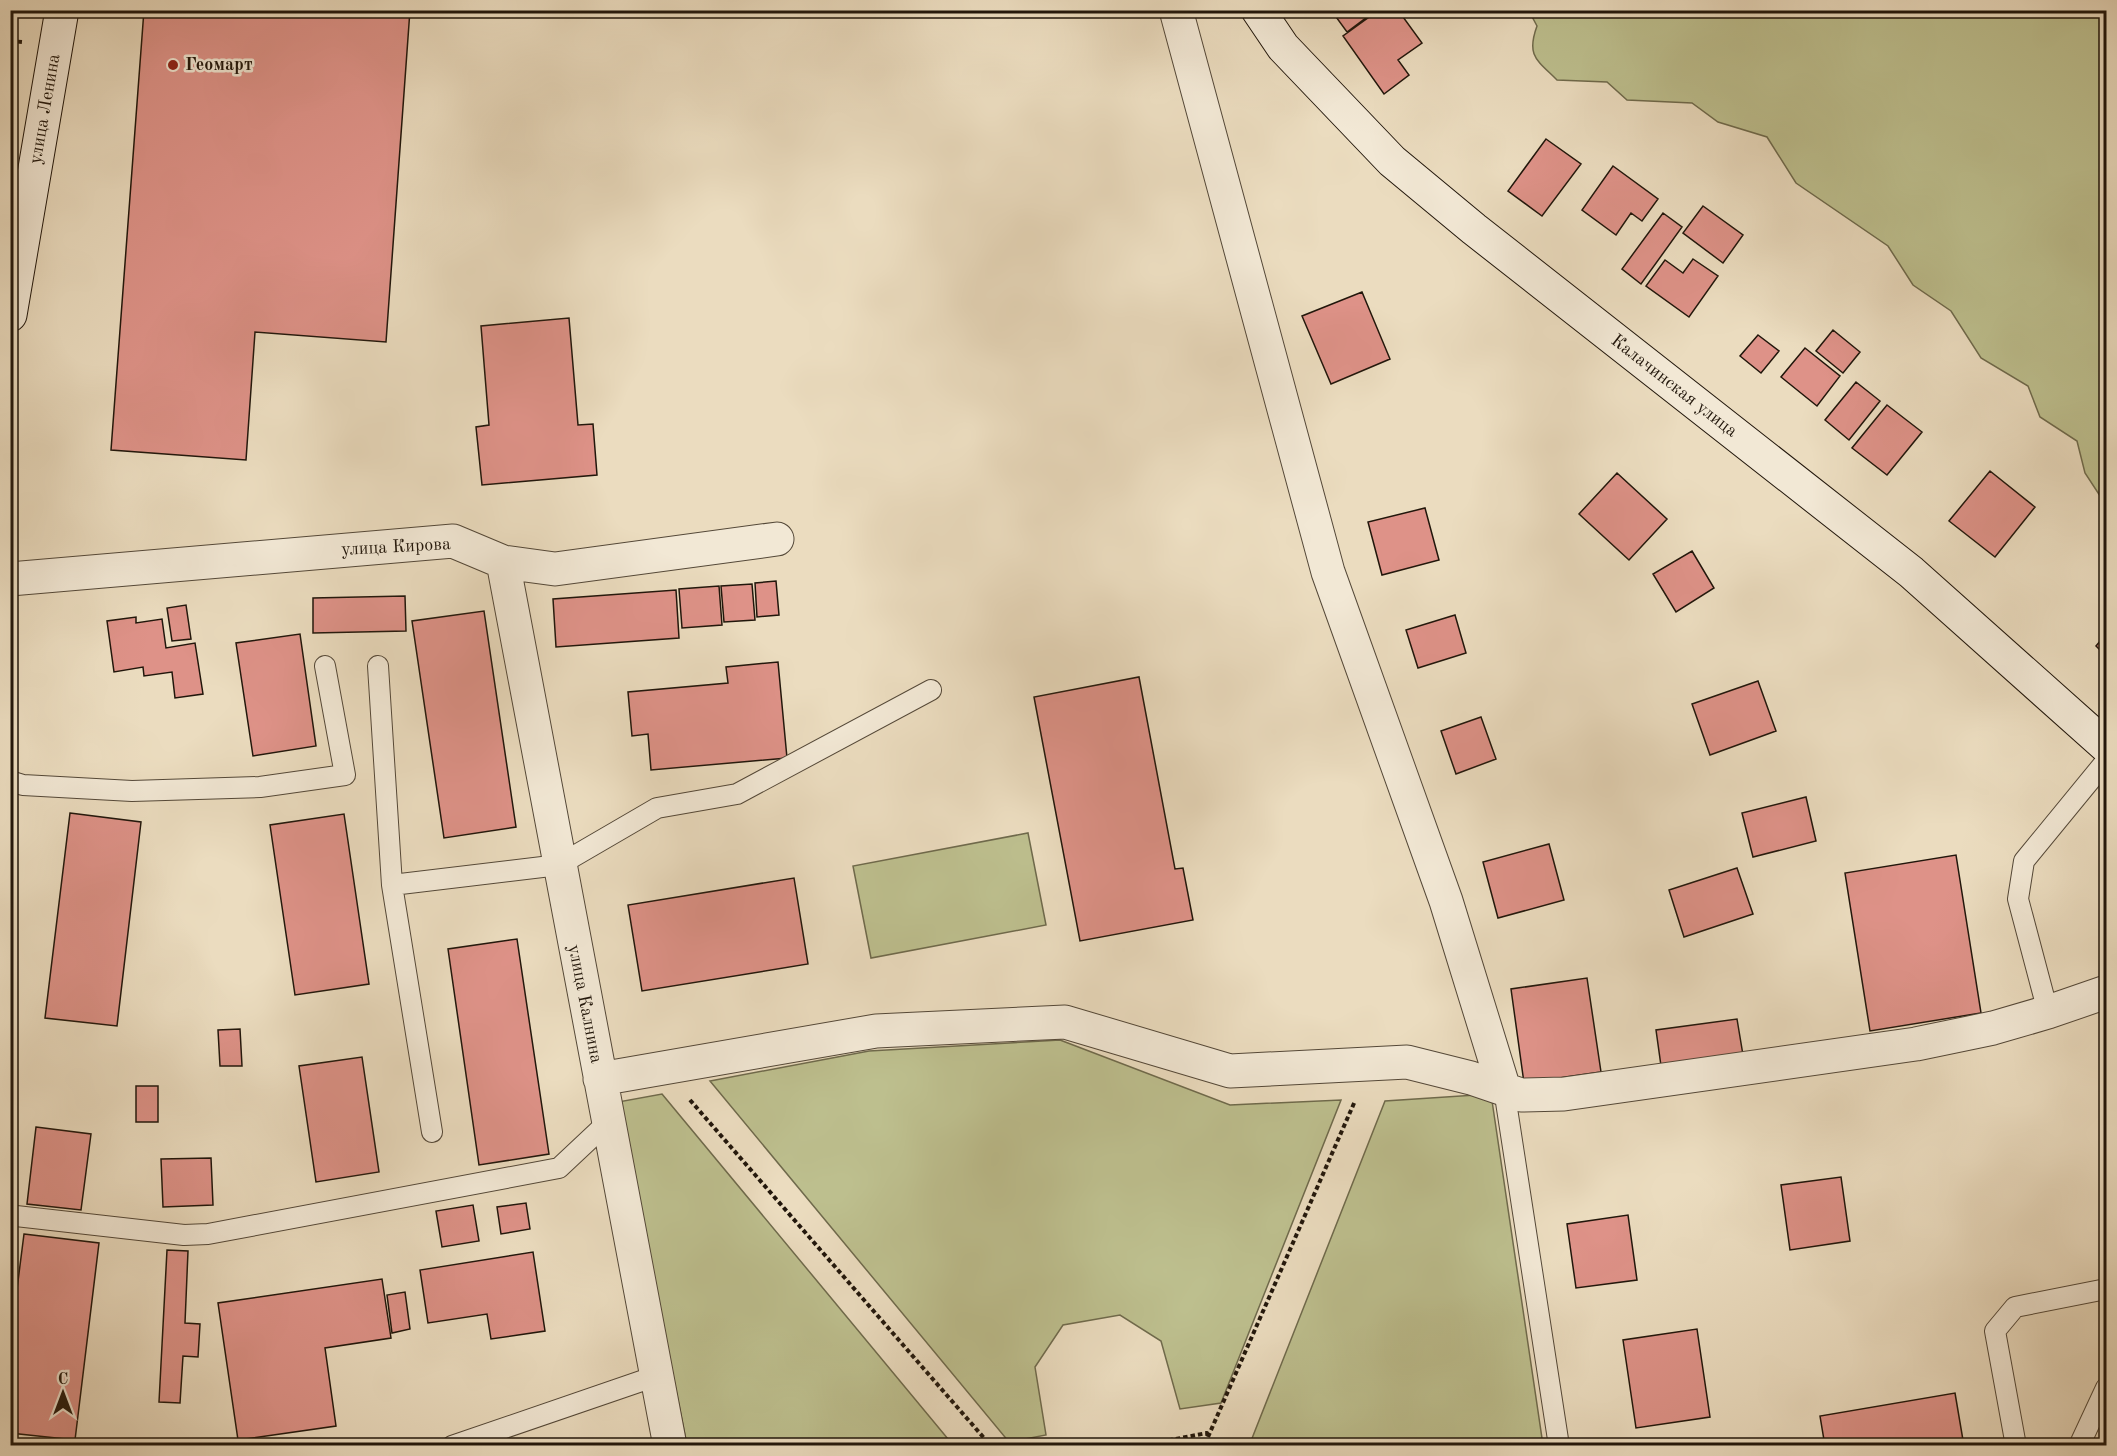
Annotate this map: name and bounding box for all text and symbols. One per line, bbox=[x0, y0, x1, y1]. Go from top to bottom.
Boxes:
street label: улица Ленина bbox=[26, 52, 64, 166]
place label: Геомарт bbox=[185, 56, 253, 74]
marker: Геомарт bbox=[166, 58, 180, 72]
street label: Калачинская улица bbox=[1607, 331, 1741, 441]
street label: улица Кирова bbox=[341, 535, 451, 559]
street label: улица Калнина bbox=[565, 943, 605, 1065]
north arrow bbox=[33, 1363, 93, 1423]
text: С bbox=[58, 1372, 68, 1388]

